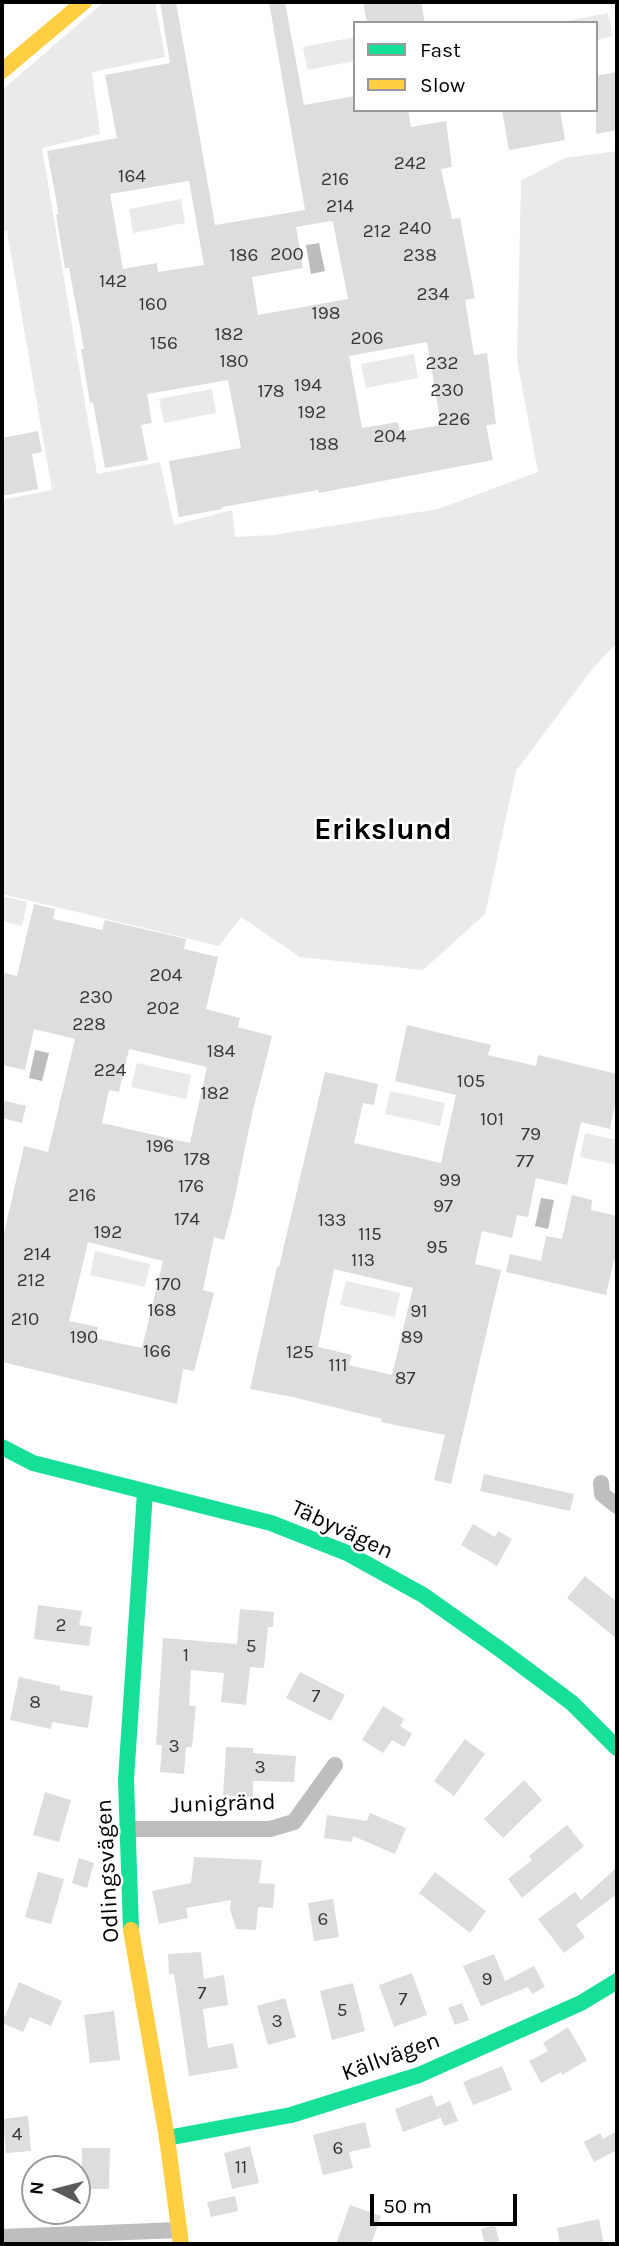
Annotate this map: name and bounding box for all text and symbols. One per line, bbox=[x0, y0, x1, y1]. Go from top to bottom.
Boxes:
legend bbox=[353, 21, 598, 112]
text: Fast bbox=[420, 38, 461, 62]
text: Slow bbox=[420, 73, 465, 97]
house number: 242 bbox=[394, 153, 426, 175]
house number: 164 bbox=[118, 166, 146, 188]
house number: 216 bbox=[321, 169, 349, 191]
house number: 214 bbox=[326, 196, 354, 218]
house number: 240 bbox=[399, 218, 431, 240]
house number: 212 bbox=[363, 221, 391, 243]
house number: 200 bbox=[270, 244, 304, 266]
house number: 186 bbox=[230, 245, 258, 267]
house number: 238 bbox=[403, 245, 437, 267]
house number: 142 bbox=[99, 271, 127, 293]
house number: 234 bbox=[417, 284, 449, 306]
house number: 160 bbox=[139, 294, 167, 316]
house number: 198 bbox=[312, 303, 340, 325]
house number: 182 bbox=[215, 324, 243, 346]
house number: 206 bbox=[350, 328, 384, 350]
house number: 156 bbox=[150, 333, 178, 355]
house number: 180 bbox=[219, 351, 249, 373]
house number: 232 bbox=[425, 353, 459, 375]
house number: 194 bbox=[294, 375, 322, 397]
house number: 230 bbox=[430, 380, 464, 402]
house number: 178 bbox=[258, 381, 284, 403]
house number: 192 bbox=[298, 402, 326, 424]
house number: 226 bbox=[438, 409, 470, 431]
house number: 204 bbox=[374, 426, 406, 448]
house number: 188 bbox=[309, 434, 339, 456]
district label: Erikslund bbox=[314, 812, 452, 848]
house number: 204 bbox=[150, 965, 182, 987]
house number: 230 bbox=[79, 987, 113, 1009]
house number: 202 bbox=[146, 998, 180, 1020]
house number: 228 bbox=[72, 1014, 106, 1036]
house number: 184 bbox=[207, 1041, 235, 1063]
house number: 224 bbox=[94, 1060, 126, 1082]
house number: 105 bbox=[457, 1071, 485, 1093]
house number: 182 bbox=[201, 1083, 229, 1105]
house number: 101 bbox=[480, 1109, 504, 1131]
house number: 79 bbox=[521, 1124, 541, 1146]
house number: 196 bbox=[146, 1136, 174, 1158]
house number: 178 bbox=[184, 1149, 210, 1171]
house number: 77 bbox=[516, 1151, 534, 1173]
house number: 99 bbox=[439, 1170, 461, 1192]
house number: 176 bbox=[178, 1176, 204, 1198]
house number: 216 bbox=[68, 1185, 96, 1207]
house number: 97 bbox=[433, 1196, 453, 1218]
house number: 174 bbox=[174, 1209, 200, 1231]
house number: 133 bbox=[318, 1210, 346, 1232]
house number: 192 bbox=[94, 1222, 122, 1244]
house number: 115 bbox=[358, 1224, 382, 1246]
house number: 95 bbox=[426, 1237, 448, 1259]
house number: 214 bbox=[23, 1244, 51, 1266]
house number: 113 bbox=[351, 1250, 375, 1272]
house number: 212 bbox=[17, 1270, 45, 1292]
house number: 170 bbox=[155, 1274, 181, 1296]
house number: 168 bbox=[148, 1300, 176, 1322]
house number: 91 bbox=[410, 1301, 428, 1323]
house number: 210 bbox=[11, 1309, 39, 1331]
house number: 190 bbox=[70, 1327, 98, 1349]
house number: 89 bbox=[401, 1327, 423, 1349]
house number: 166 bbox=[143, 1341, 171, 1363]
house number: 125 bbox=[286, 1342, 314, 1364]
house number: 111 bbox=[329, 1355, 347, 1377]
house number: 87 bbox=[395, 1368, 415, 1390]
street label: Täbyvägen bbox=[287, 1494, 397, 1566]
house number: 2 bbox=[55, 1615, 67, 1637]
house number: 5 bbox=[246, 1636, 256, 1658]
house number: 1 bbox=[183, 1645, 189, 1667]
house number: 7 bbox=[312, 1686, 320, 1708]
house number: 8 bbox=[29, 1692, 41, 1714]
house number: 3 bbox=[168, 1736, 180, 1758]
house number: 3 bbox=[254, 1757, 266, 1779]
street label: Junigränd bbox=[170, 1788, 276, 1820]
street label: Odlingsvägen bbox=[90, 1799, 126, 1943]
house number: 6 bbox=[318, 1909, 328, 1931]
house number: 9 bbox=[481, 1969, 493, 1991]
house number: 7 bbox=[198, 1983, 206, 2005]
house number: 7 bbox=[399, 1989, 407, 2011]
house number: 5 bbox=[337, 2000, 347, 2022]
house number: 3 bbox=[271, 2011, 283, 2033]
street label: Källvägen bbox=[338, 2027, 444, 2087]
house number: 4 bbox=[12, 2124, 22, 2146]
house number: 6 bbox=[333, 2138, 343, 2160]
north arrow bbox=[21, 2155, 91, 2225]
house number: 11 bbox=[235, 2157, 247, 2179]
text: N bbox=[25, 2180, 49, 2196]
scale bar bbox=[374, 2180, 521, 2224]
text: 50 m bbox=[383, 2194, 432, 2218]

